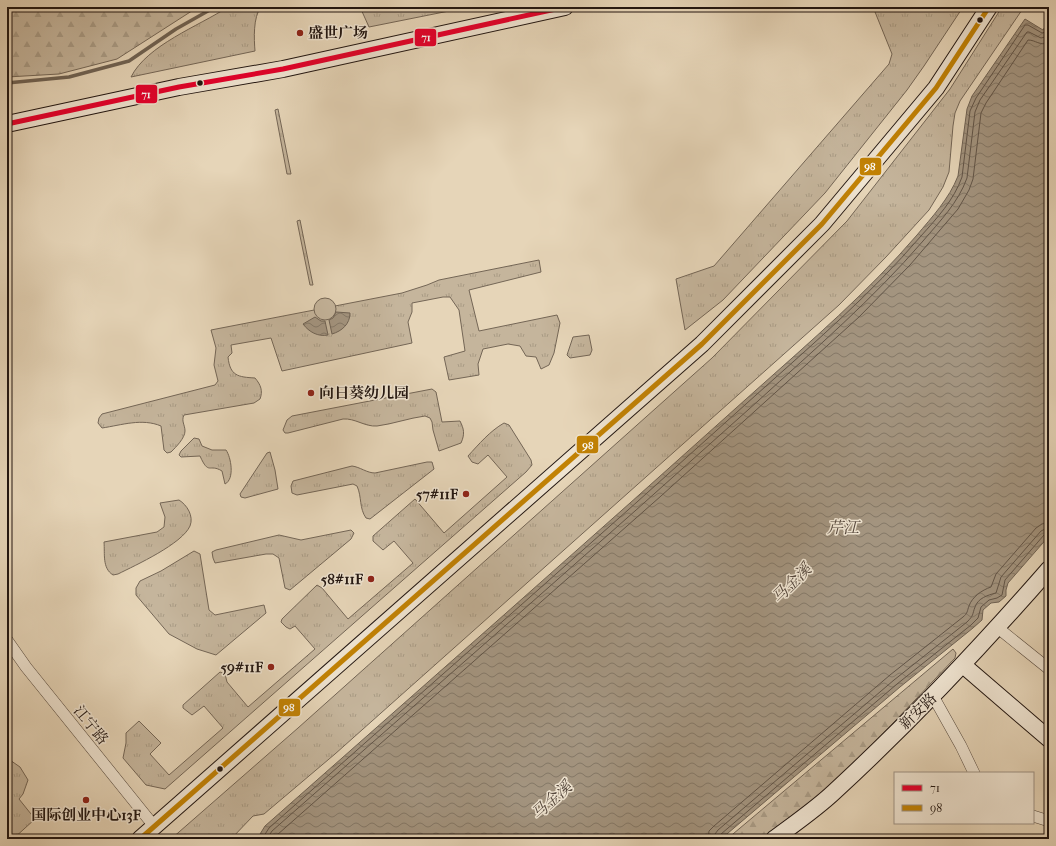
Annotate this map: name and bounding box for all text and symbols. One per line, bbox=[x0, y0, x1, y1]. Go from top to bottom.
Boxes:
unlabelled marker bbox=[975, 15, 985, 25]
place label: 盛世广场 bbox=[308, 24, 368, 42]
marker: 盛世广场 bbox=[295, 28, 305, 38]
line badge: 71 bbox=[414, 28, 437, 47]
text: 71 bbox=[420, 31, 431, 44]
unlabelled marker bbox=[195, 78, 205, 88]
line badge: 71 bbox=[135, 84, 158, 104]
text: 71 bbox=[140, 88, 151, 101]
line badge: 98 bbox=[859, 157, 882, 176]
text: 98 bbox=[863, 160, 876, 173]
place label: 向日葵幼儿园 bbox=[319, 384, 409, 402]
marker: 向日葵幼儿园 bbox=[306, 388, 316, 398]
line badge: 98 bbox=[576, 435, 599, 454]
text: 98 bbox=[581, 439, 594, 452]
place label: 57#11F bbox=[416, 485, 458, 503]
marker: 57#11F bbox=[461, 489, 471, 499]
water label: 芹江 bbox=[827, 518, 861, 537]
water label: 马金溪 bbox=[768, 558, 816, 607]
place label: 58#11F bbox=[321, 570, 363, 588]
marker: 58#11F bbox=[366, 574, 376, 584]
place label: 59#11F bbox=[220, 658, 263, 676]
marker: 59#11F bbox=[266, 662, 276, 672]
street label: 新安路 bbox=[896, 689, 940, 733]
line badge: 98 bbox=[278, 698, 301, 717]
text: 98 bbox=[282, 701, 295, 714]
street label: 江宁路 bbox=[70, 702, 112, 748]
unlabelled marker bbox=[215, 764, 225, 774]
legend bbox=[894, 772, 1034, 824]
water label: 马金溪 bbox=[527, 776, 577, 823]
text: 71 bbox=[930, 781, 940, 795]
marker: 国际创业中心13F bbox=[81, 795, 91, 805]
text: 98 bbox=[930, 801, 942, 815]
place label: 国际创业中心13F bbox=[31, 806, 141, 824]

